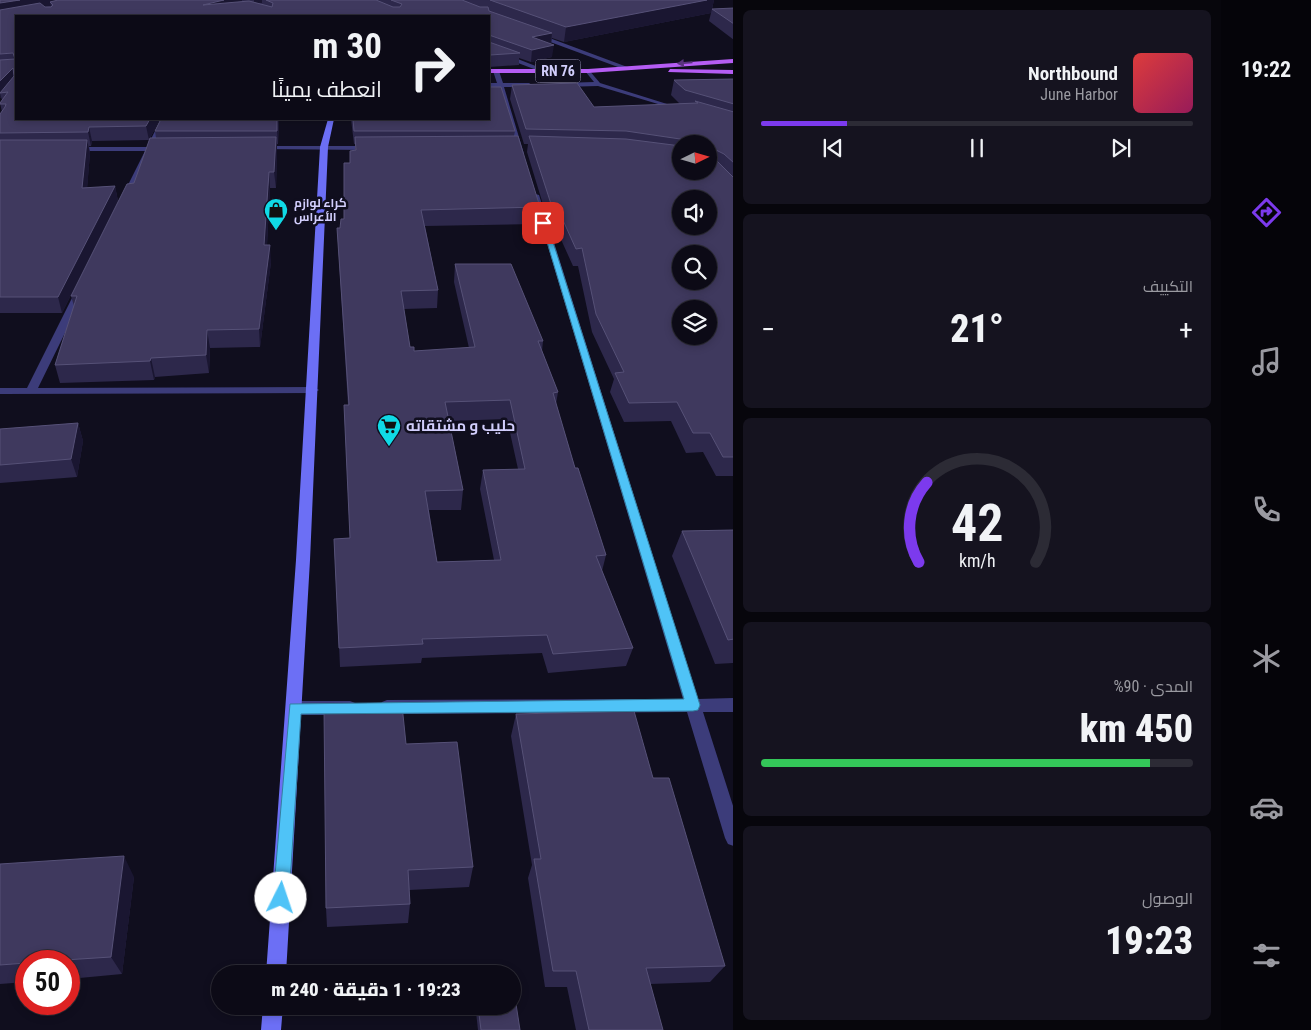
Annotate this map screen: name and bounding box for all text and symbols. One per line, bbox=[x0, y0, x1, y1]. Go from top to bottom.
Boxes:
text: 30 m bbox=[313, 26, 382, 67]
icon: right bbox=[400, 35, 465, 100]
text: 19:22 bbox=[1241, 57, 1291, 82]
road number: RN 76 bbox=[536, 59, 580, 82]
one-way arrow bbox=[677, 60, 693, 68]
text: Northbound bbox=[1028, 62, 1118, 85]
text: انعطف يمينًا bbox=[271, 77, 382, 102]
text: June Harbor bbox=[1040, 85, 1118, 104]
icon: previous bbox=[819, 134, 847, 162]
icon: pause bbox=[963, 134, 991, 162]
icon: next bbox=[1107, 134, 1135, 162]
north arrow bbox=[672, 135, 718, 180]
map controls bbox=[672, 135, 717, 345]
button: sound bbox=[672, 190, 717, 235]
icon: directions bbox=[1249, 195, 1284, 230]
place label: كراء لوازم الأعراس bbox=[294, 196, 347, 225]
shop icon: كراء لوازم الأعراس bbox=[263, 197, 289, 231]
pin bbox=[522, 202, 564, 244]
icon: arrive bbox=[529, 209, 557, 237]
button: search bbox=[672, 245, 717, 290]
text: التكييف bbox=[1143, 277, 1193, 296]
button: layers bbox=[672, 300, 717, 345]
text: 21° bbox=[950, 307, 1004, 351]
text: − bbox=[761, 313, 775, 346]
text: + bbox=[1179, 313, 1193, 346]
icon: music bbox=[1249, 344, 1284, 379]
supermarket icon: حليب و مشتقاته bbox=[376, 413, 402, 447]
place label: حليب و مشتقاته bbox=[406, 417, 515, 435]
icon: phone bbox=[1249, 492, 1284, 527]
text: 42 bbox=[951, 493, 1003, 554]
text: km/h bbox=[959, 550, 995, 571]
icon: climate bbox=[1249, 641, 1284, 676]
text: المدى · 90% bbox=[1113, 677, 1193, 696]
text: 450 km bbox=[1080, 707, 1193, 751]
icon: car bbox=[1249, 790, 1284, 825]
position arrow bbox=[254, 871, 306, 923]
text: الوصول bbox=[1142, 889, 1193, 908]
text: 19:23 bbox=[1105, 919, 1193, 963]
icon: filters bbox=[1249, 938, 1284, 973]
speed limit sign: 50 bbox=[15, 950, 80, 1015]
text: 19:23 · 1 دقيقة · 240 m bbox=[271, 978, 461, 1001]

